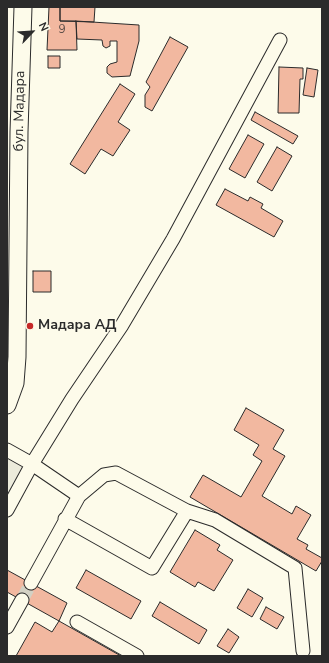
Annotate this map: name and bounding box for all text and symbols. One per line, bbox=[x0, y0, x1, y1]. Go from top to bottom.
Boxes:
north arrow bbox=[12, 12, 52, 52]
text: N bbox=[35, 20, 52, 34]
house number: 9 bbox=[58, 23, 66, 37]
street label: бул. Мадара bbox=[11, 70, 29, 152]
place label: Мадара АД bbox=[38, 318, 116, 334]
marker: Мадара АД bbox=[25, 321, 35, 331]

